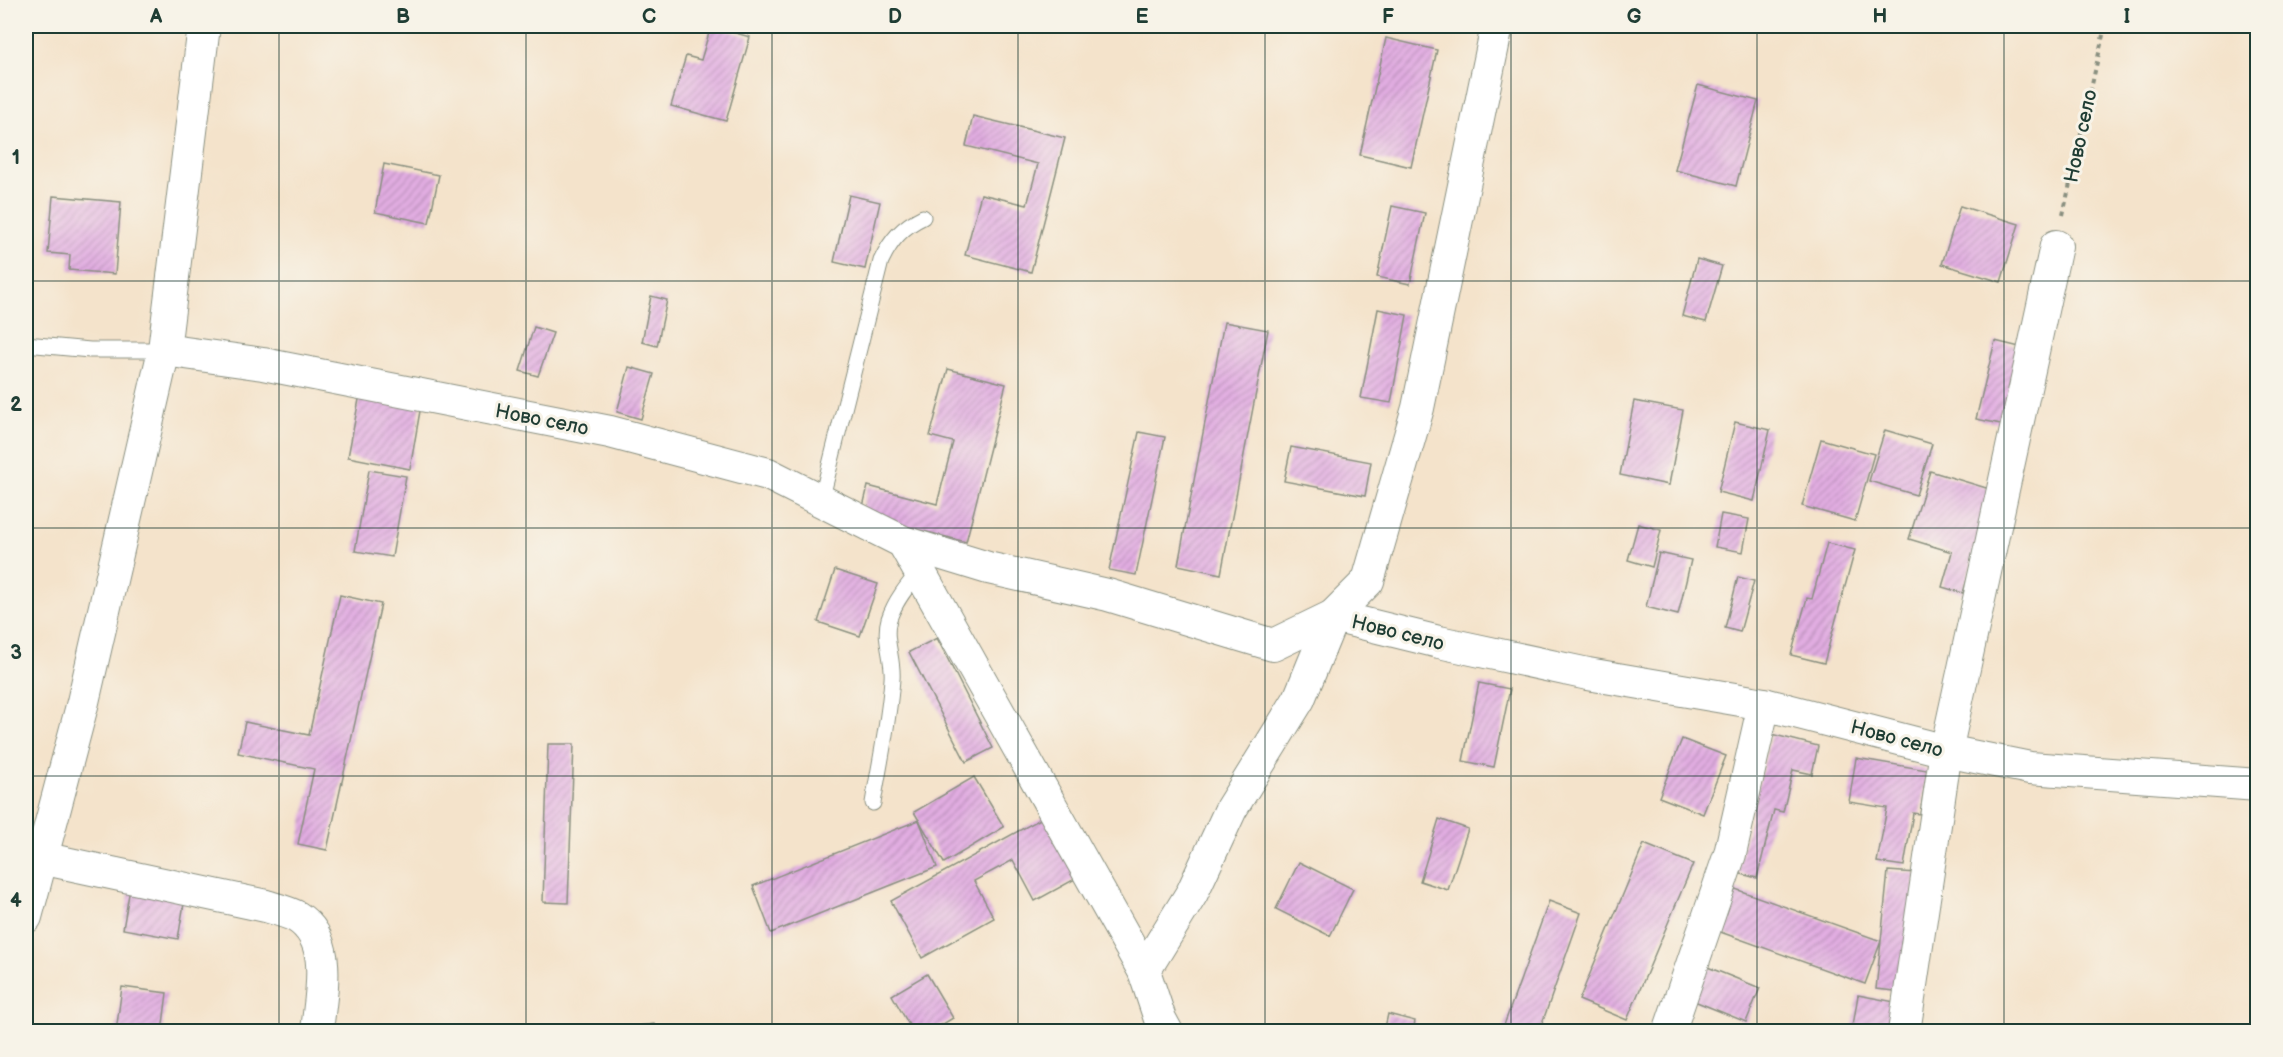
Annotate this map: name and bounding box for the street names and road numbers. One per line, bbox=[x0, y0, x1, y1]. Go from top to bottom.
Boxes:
street label: Ново село bbox=[2059, 88, 2103, 185]
street label: Ново село bbox=[493, 399, 590, 441]
street label: Ново село bbox=[1349, 610, 1446, 656]
street label: Ново село bbox=[1848, 715, 1945, 763]

